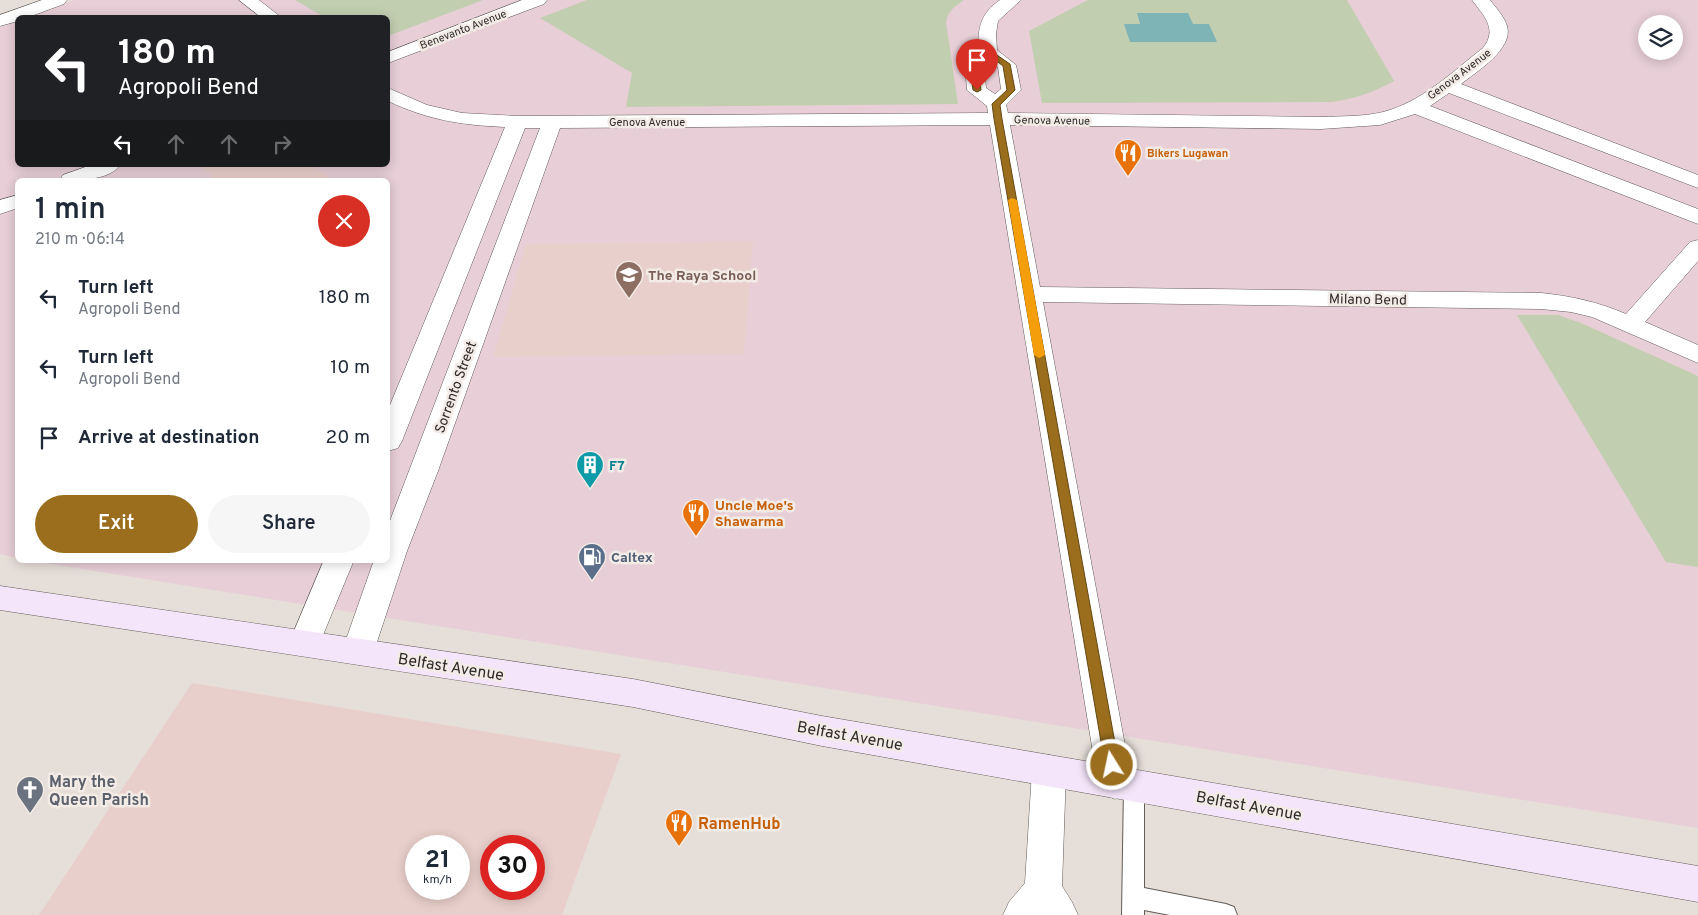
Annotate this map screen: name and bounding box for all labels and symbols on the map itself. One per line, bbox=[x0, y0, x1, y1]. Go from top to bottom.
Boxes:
street label: Benevanto Avenue bbox=[418, 7, 509, 53]
pin bbox=[956, 39, 998, 90]
street label: Genova Avenue bbox=[1425, 46, 1494, 103]
street label: Genova Avenue bbox=[1014, 113, 1090, 129]
street label: Genova Avenue bbox=[609, 116, 685, 130]
restaurant icon: Bikers Lugawan bbox=[1113, 138, 1143, 177]
place label: Bikers Lugawan bbox=[1147, 147, 1228, 161]
school or university icon: The Raya School bbox=[614, 260, 644, 299]
place label: The Raya School bbox=[648, 268, 756, 285]
street label: Milano Bend bbox=[1329, 291, 1407, 310]
street label: Sorrento Street bbox=[432, 339, 481, 436]
building icon: F7 bbox=[575, 450, 605, 489]
place label: F7 bbox=[609, 458, 625, 475]
restaurant icon: Uncle Moe's Shawarma bbox=[681, 498, 711, 537]
place label: Uncle Moe's Shawarma bbox=[715, 498, 794, 531]
fuel station icon: Caltex bbox=[577, 542, 607, 581]
place label: Caltex bbox=[611, 550, 653, 567]
street label: Belfast Avenue bbox=[396, 650, 505, 686]
street label: Belfast Avenue bbox=[795, 718, 904, 756]
position arrow bbox=[1085, 738, 1137, 790]
place label: Mary the Queen Parish bbox=[49, 773, 149, 811]
church icon: Mary the Queen Parish bbox=[15, 775, 45, 814]
street label: Belfast Avenue bbox=[1194, 788, 1303, 826]
restaurant icon: RamenHub bbox=[664, 808, 694, 847]
place label: RamenHub bbox=[698, 815, 780, 835]
speed limit sign: 30 bbox=[480, 835, 545, 900]

